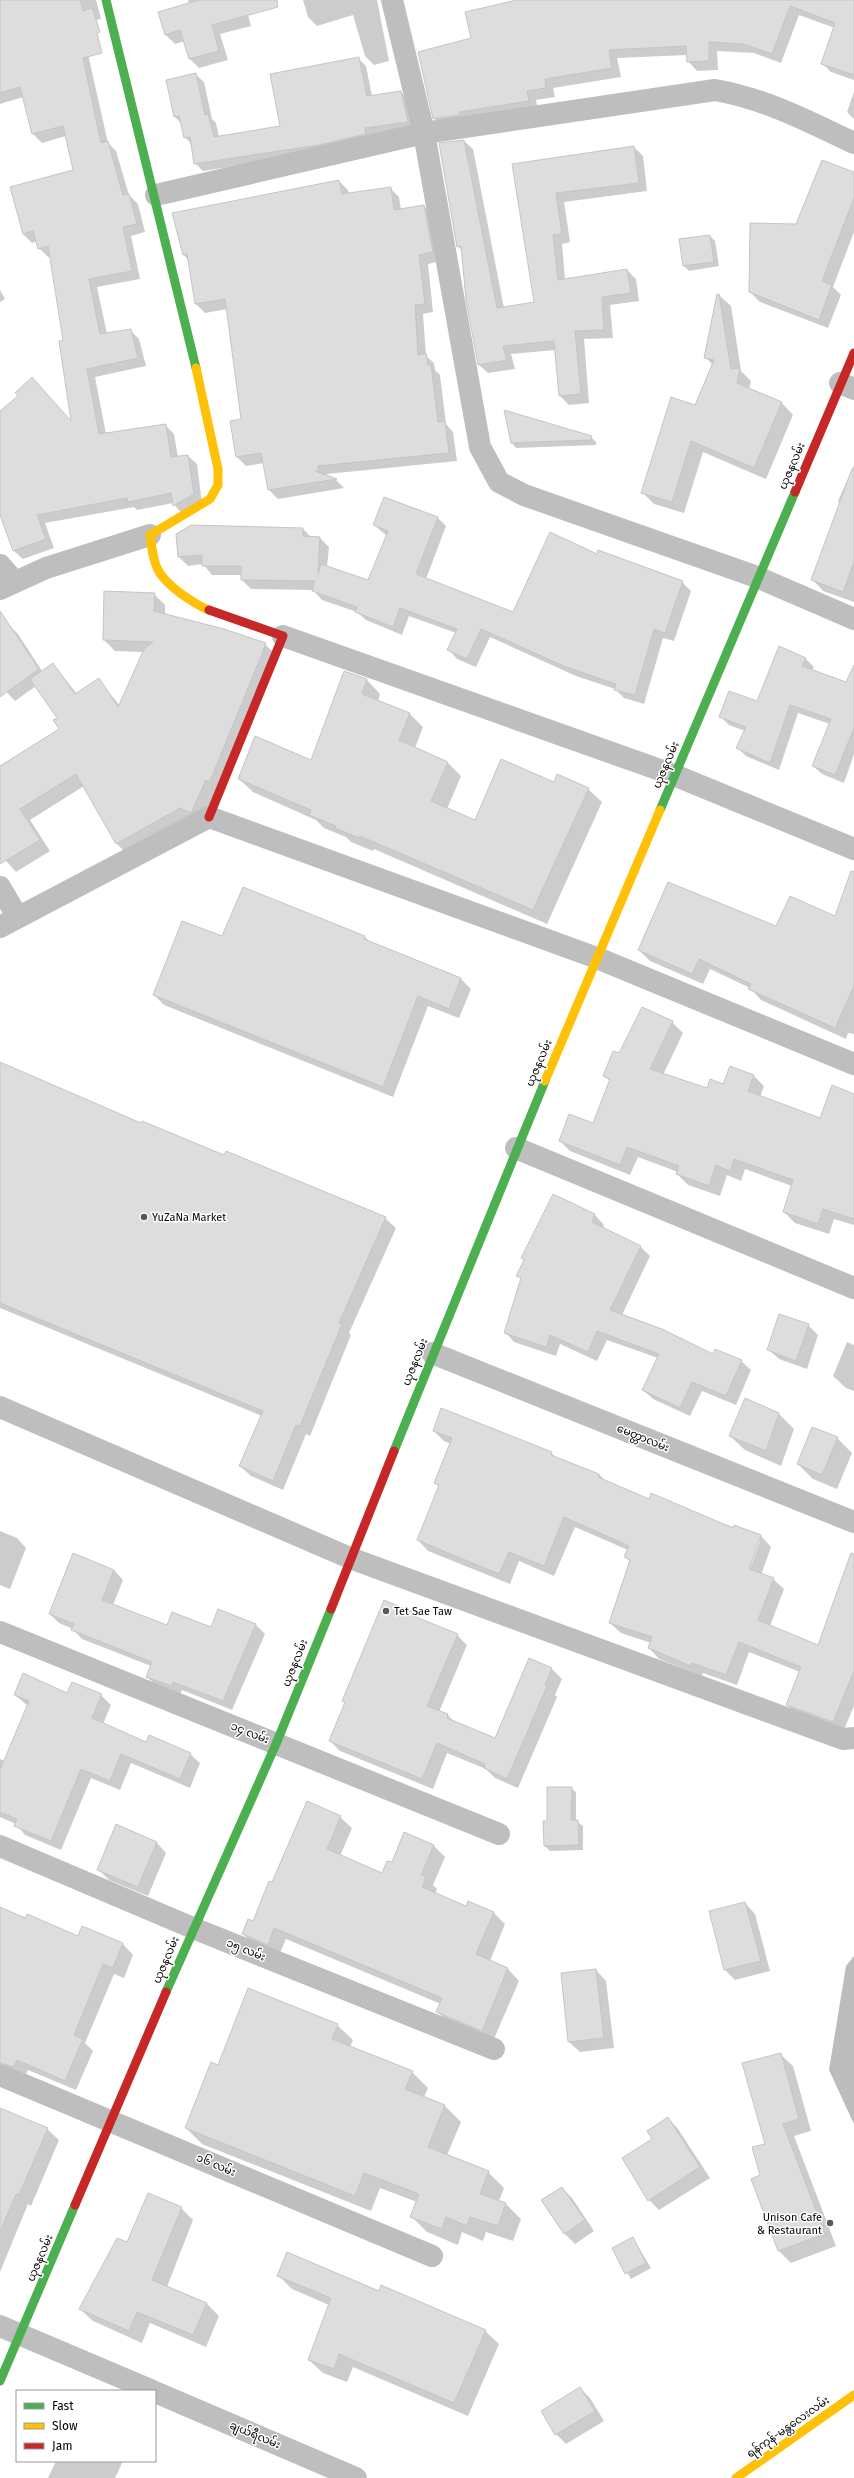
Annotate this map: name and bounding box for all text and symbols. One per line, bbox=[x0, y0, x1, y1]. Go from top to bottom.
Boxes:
street label: ယုဇနလမ်း bbox=[775, 440, 810, 492]
street label: ယုဇနလမ်း bbox=[649, 739, 684, 791]
street label: ယုဇနလမ်း bbox=[522, 1037, 557, 1089]
place label: YuZaNa Market bbox=[152, 1211, 226, 1224]
marker: YuZaNa Market bbox=[139, 1212, 149, 1222]
street label: ယုဇနလမ်း bbox=[399, 1336, 432, 1388]
street label: မေတ္တာလမ်း bbox=[614, 1421, 672, 1456]
place label: Tet Sae Taw bbox=[394, 1605, 452, 1618]
marker: Tet Sae Taw bbox=[381, 1606, 391, 1616]
street label: ယုဇနလမ်း bbox=[279, 1637, 312, 1689]
street label: ၁၄ လမ်း bbox=[228, 1719, 272, 1748]
street label: ယုဇနလမ်း bbox=[149, 1934, 184, 1986]
street label: ၁၅ လမ်း bbox=[224, 1935, 268, 1966]
street label: ၁၆ လမ်း bbox=[194, 2150, 238, 2179]
place label: Unison Cafe & Restaurant bbox=[757, 2211, 822, 2237]
marker: Unison Cafe & Restaurant bbox=[825, 2218, 835, 2228]
street label: ယုဇနလမ်း bbox=[23, 2232, 58, 2284]
legend bbox=[16, 2390, 156, 2462]
street label: ရန်ကုန်-မန္တလေးလမ်း bbox=[744, 2393, 833, 2462]
text: Fast bbox=[52, 2399, 74, 2413]
street label: ချယ်ရီလမ်း bbox=[227, 2418, 283, 2453]
text: Slow bbox=[52, 2419, 78, 2433]
text: Jam bbox=[52, 2439, 72, 2453]

